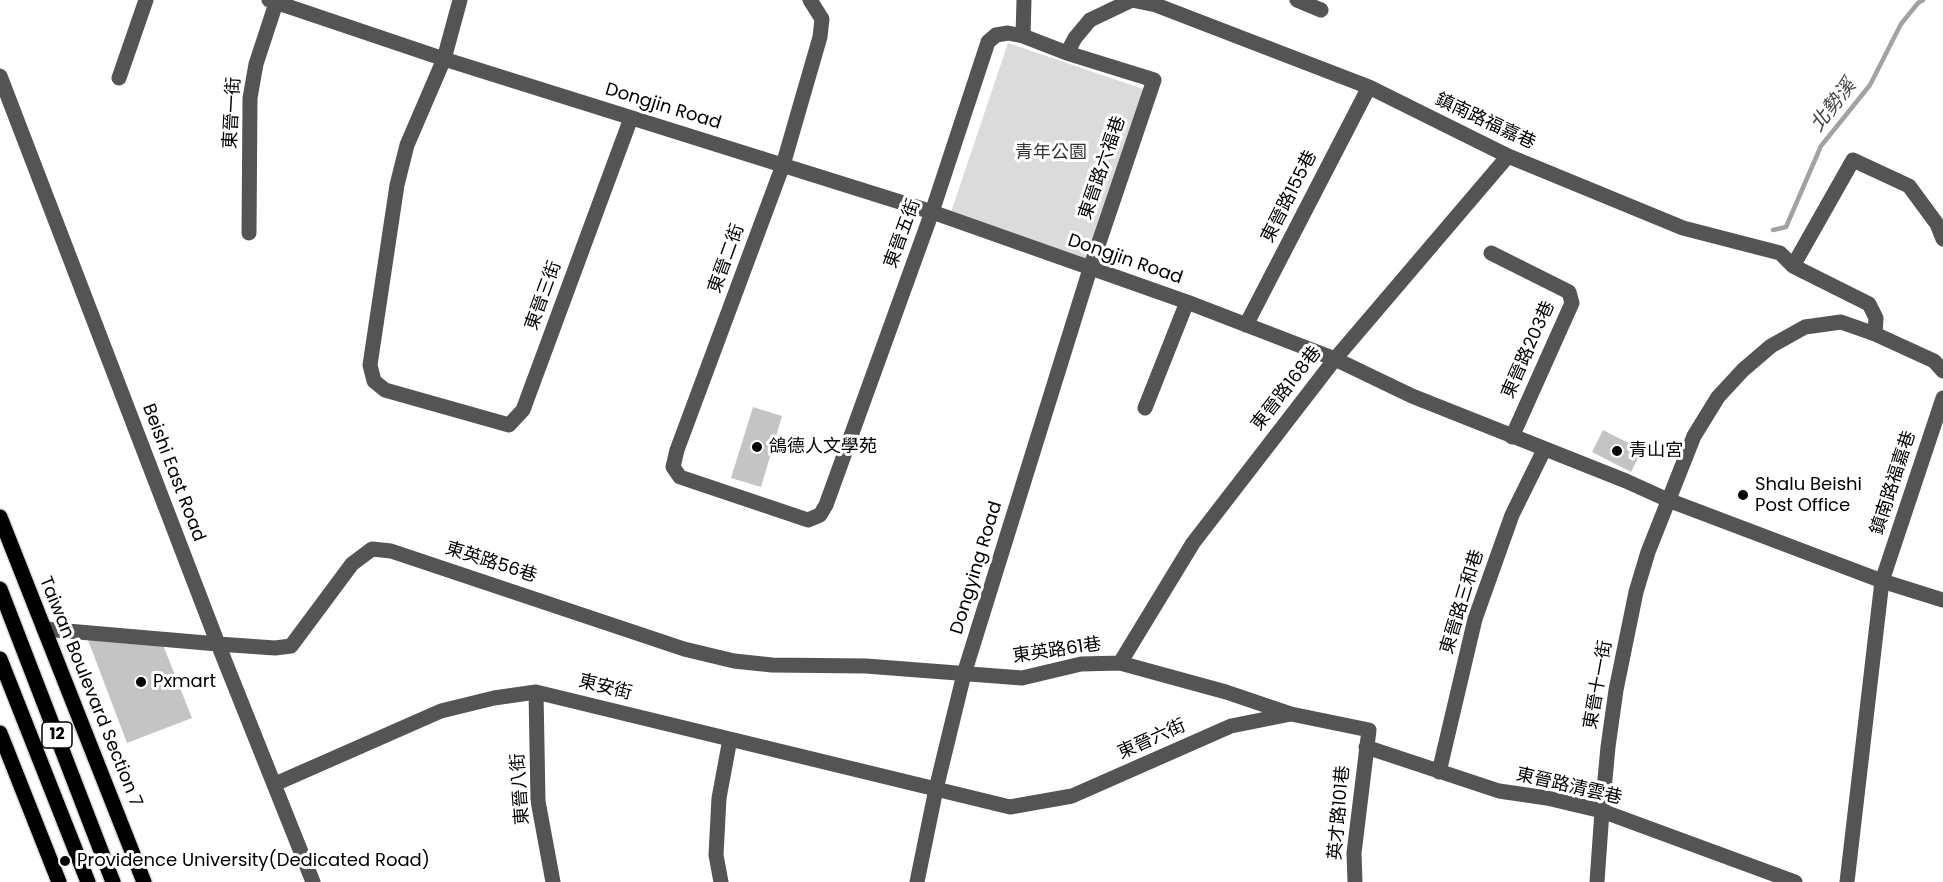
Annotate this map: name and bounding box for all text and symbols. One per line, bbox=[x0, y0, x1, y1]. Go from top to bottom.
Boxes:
water label: 北勢溪 bbox=[1806, 75, 1862, 137]
street label: 東晉一街 bbox=[220, 76, 246, 150]
street label: Dongjin Road bbox=[602, 79, 724, 135]
street label: 鎮南路福嘉巷 bbox=[1431, 89, 1539, 155]
street label: 東晉路六福巷 bbox=[1075, 113, 1131, 223]
park label: 青年公園 bbox=[1015, 142, 1087, 164]
street label: 東晉路155巷 bbox=[1258, 147, 1322, 247]
street label: 東晉五街 bbox=[881, 196, 925, 272]
street label: 東晉二街 bbox=[705, 221, 749, 297]
street label: Dongjin Road bbox=[1065, 230, 1185, 290]
street label: 東晉三街 bbox=[522, 258, 566, 334]
street label: 東晉路203巷 bbox=[1498, 298, 1560, 402]
street label: 東晉路168巷 bbox=[1248, 343, 1326, 435]
street label: Beishi East Road bbox=[137, 401, 209, 545]
street label: 鎮南路福嘉巷 bbox=[1867, 428, 1921, 538]
place label: 鴿德人文學苑 bbox=[769, 436, 877, 458]
marker: 鴿德人文學苑 bbox=[750, 440, 764, 454]
place label: 青山宮 bbox=[1629, 440, 1683, 462]
marker: 青山宮 bbox=[1610, 444, 1624, 458]
place label: Shalu Beishi Post Office bbox=[1755, 474, 1862, 516]
marker: Shalu Beishi Post Office bbox=[1736, 488, 1750, 502]
street label: Dongying Road bbox=[947, 499, 1007, 637]
street label: 東英路56巷 bbox=[443, 538, 539, 588]
street label: 東晉路三和巷 bbox=[1437, 547, 1489, 657]
street label: Taiwan Boulevard Section 7 bbox=[34, 574, 146, 810]
street label: 東英路61巷 bbox=[1011, 634, 1103, 668]
street label: 東晉十一街 bbox=[1581, 639, 1617, 731]
place label: Pxmart bbox=[153, 671, 216, 693]
street label: 東安街 bbox=[576, 671, 634, 705]
marker: Pxmart bbox=[134, 675, 148, 689]
street label: 東晉六街 bbox=[1115, 715, 1189, 765]
road number: 12 bbox=[42, 722, 72, 748]
street label: 東晉八街 bbox=[508, 752, 534, 826]
street label: 東晉路清雲巷 bbox=[1514, 764, 1624, 810]
street label: 英才路101巷 bbox=[1325, 765, 1355, 861]
place label: Providence University(Dedicated Road) bbox=[77, 850, 430, 872]
marker: Providence University(Dedicated Road) bbox=[58, 854, 72, 868]

